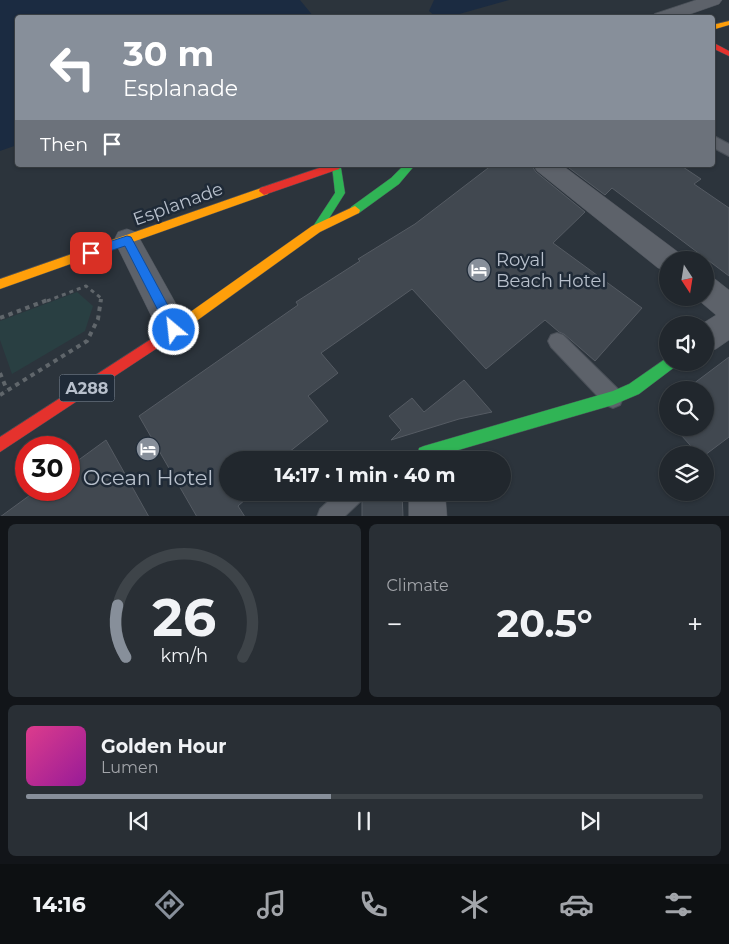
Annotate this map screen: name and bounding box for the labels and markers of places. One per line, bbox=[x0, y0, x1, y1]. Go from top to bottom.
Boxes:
pin bbox=[70, 232, 112, 274]
place label: Royal Beach Hotel bbox=[496, 249, 606, 292]
hotel icon: Royal Beach Hotel bbox=[466, 257, 492, 283]
hotel icon: Ocean Hotel bbox=[135, 436, 161, 462]
place label: Ocean Hotel bbox=[83, 465, 213, 490]

